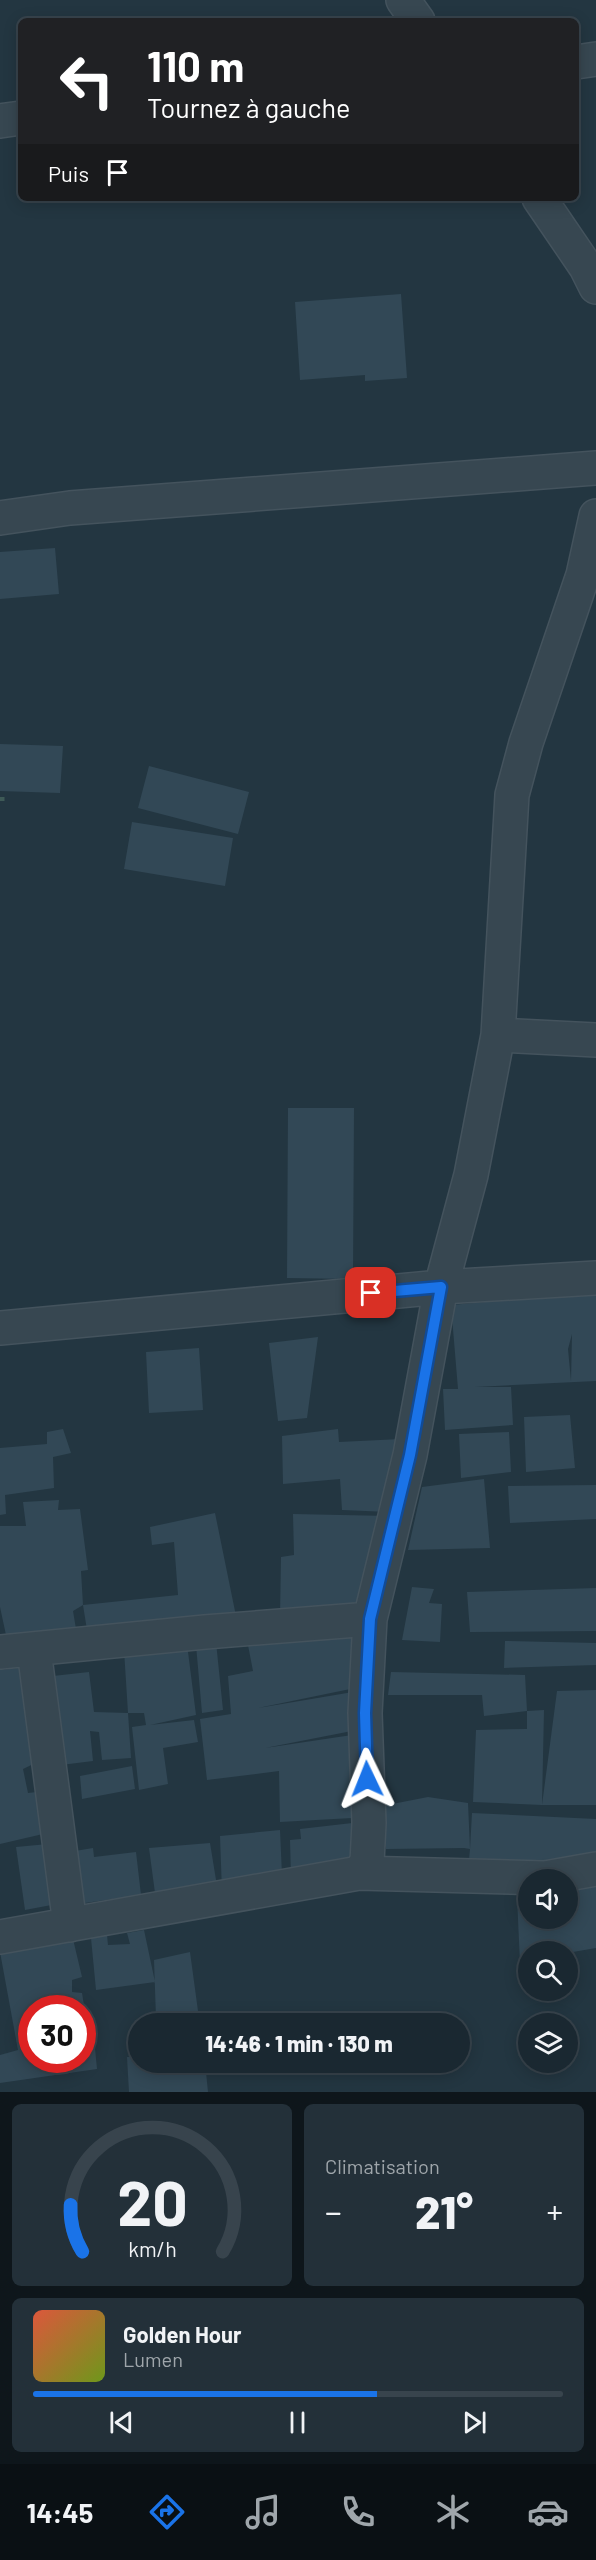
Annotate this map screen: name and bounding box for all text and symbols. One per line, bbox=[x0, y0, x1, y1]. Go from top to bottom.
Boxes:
text: 110 m bbox=[147, 40, 244, 90]
icon: left bbox=[48, 42, 126, 120]
text: Tournez à gauche bbox=[147, 91, 350, 123]
icon: arrive bbox=[101, 156, 134, 189]
text: Puis bbox=[48, 160, 89, 186]
pin bbox=[345, 1267, 396, 1318]
icon: arrive bbox=[354, 1276, 387, 1309]
position arrow bbox=[335, 1747, 399, 1811]
map controls bbox=[518, 1869, 578, 2073]
button: sound bbox=[518, 1869, 578, 1929]
button: search bbox=[518, 1941, 578, 2001]
speed limit sign: 30 bbox=[18, 1995, 96, 2073]
button: layers bbox=[518, 2013, 578, 2073]
text: 14:46 · 1 min · 130 m bbox=[205, 2030, 393, 2056]
text: Climatisation bbox=[325, 2154, 440, 2178]
text: 20 bbox=[117, 2164, 187, 2238]
text: 21° bbox=[415, 2184, 473, 2238]
text: − bbox=[325, 2191, 342, 2231]
text: + bbox=[546, 2191, 563, 2231]
text: km/h bbox=[128, 2236, 176, 2261]
text: Golden Hour bbox=[123, 2321, 241, 2347]
text: Lumen bbox=[123, 2347, 183, 2371]
icon: previous bbox=[105, 2406, 138, 2439]
icon: pause bbox=[281, 2406, 314, 2439]
icon: next bbox=[458, 2406, 491, 2439]
icon: directions bbox=[146, 2491, 188, 2533]
icon: music bbox=[242, 2491, 284, 2533]
icon: phone bbox=[337, 2491, 379, 2533]
icon: climate bbox=[432, 2491, 474, 2533]
icon: car bbox=[527, 2491, 569, 2533]
text: 14:45 bbox=[27, 2496, 93, 2528]

